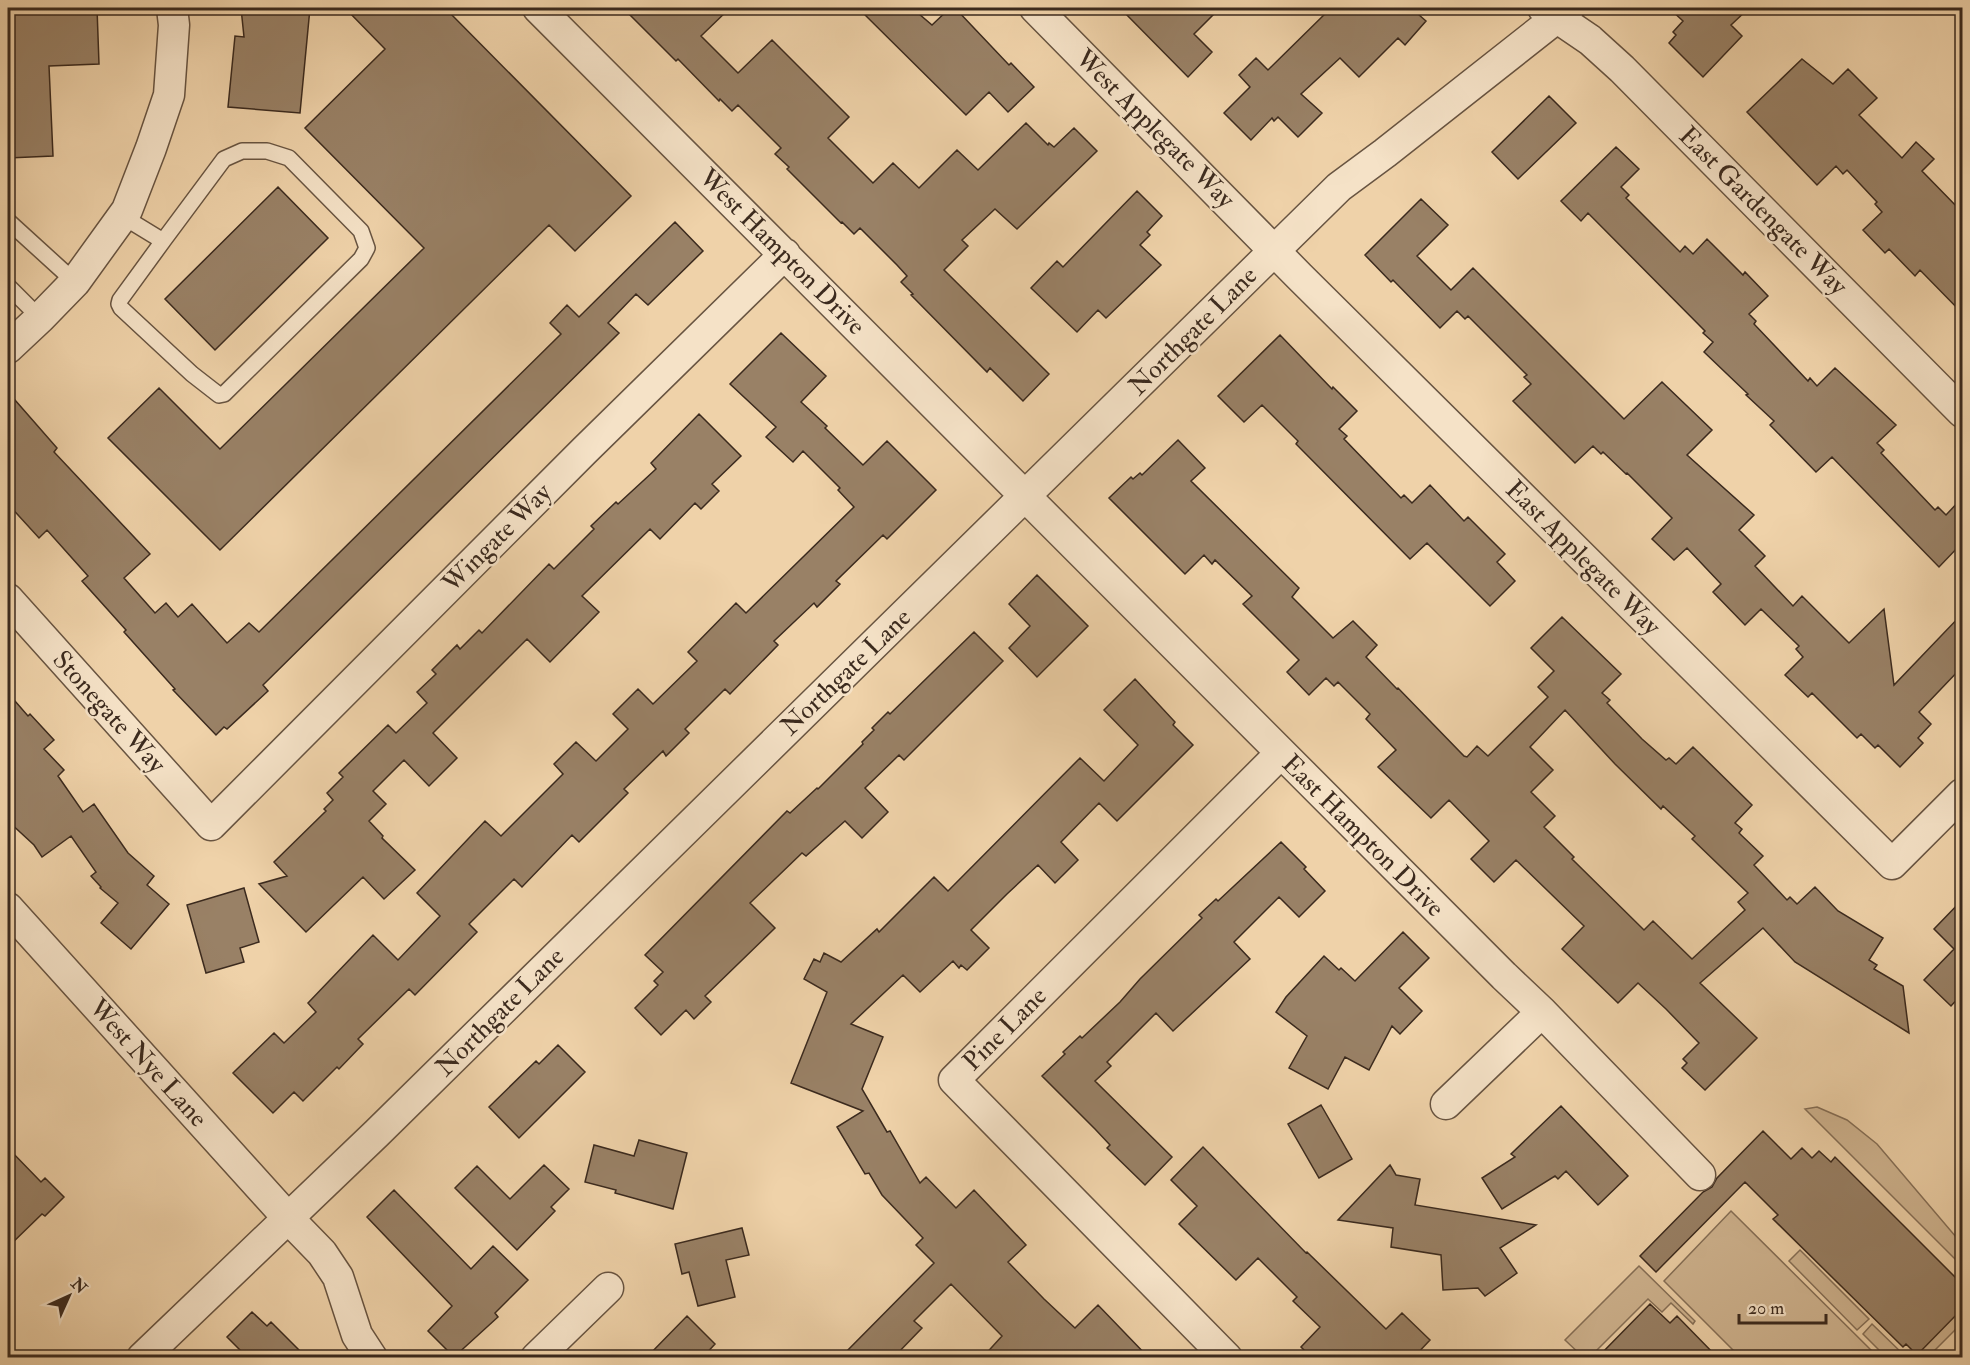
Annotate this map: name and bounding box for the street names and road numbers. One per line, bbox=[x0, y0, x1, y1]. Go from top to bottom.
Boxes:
street label: West Applegate Way bbox=[1067, 42, 1242, 216]
street label: East Gardengate Way bbox=[1672, 120, 1854, 302]
street label: West Hampton Drive bbox=[691, 161, 872, 343]
street label: Northgate Lane bbox=[1122, 260, 1264, 402]
street label: East Applegate Way bbox=[1498, 474, 1668, 643]
street label: Wingate Way bbox=[435, 476, 559, 600]
street label: Northgate Lane bbox=[774, 602, 918, 742]
street label: Stonegate Way bbox=[46, 644, 173, 780]
street label: East Hampton Drive bbox=[1274, 748, 1451, 925]
street label: Northgate Lane bbox=[429, 941, 571, 1083]
street label: Pine Lane bbox=[956, 980, 1054, 1078]
street label: West Nye Lane bbox=[81, 991, 214, 1134]

